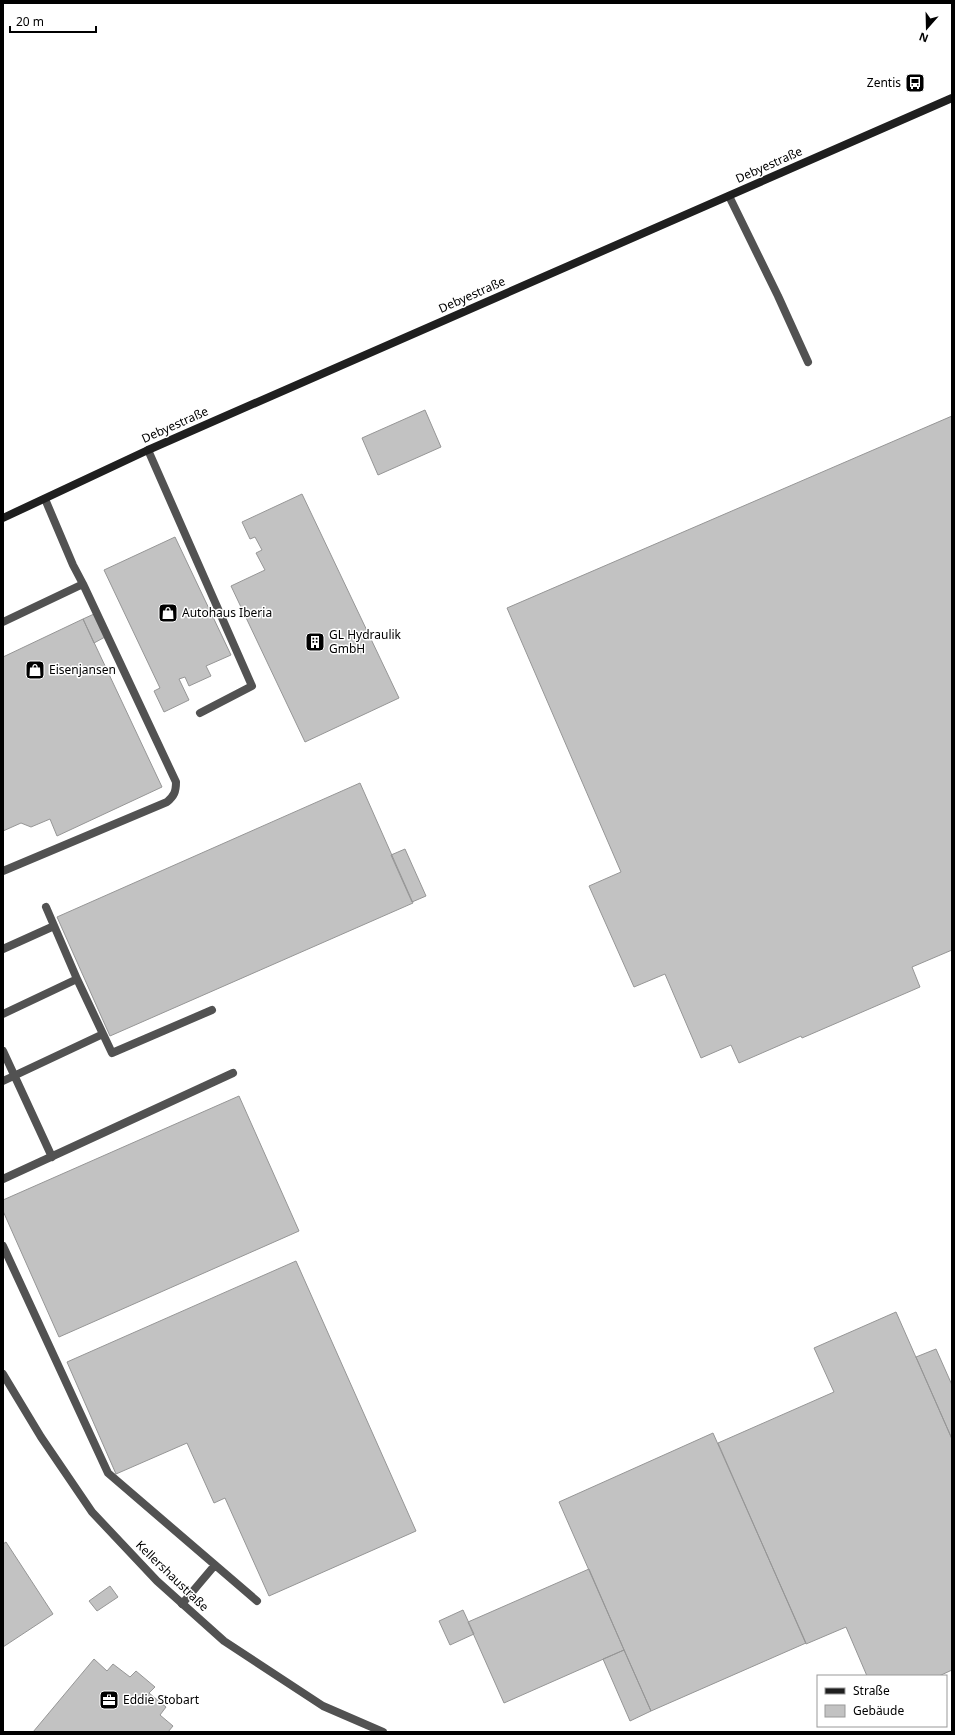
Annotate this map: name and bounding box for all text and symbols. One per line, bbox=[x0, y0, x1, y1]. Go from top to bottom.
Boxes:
scale bar bbox=[10, 8, 96, 34]
north arrow bbox=[907, 8, 947, 48]
text: 20 m bbox=[16, 13, 44, 30]
text: N bbox=[917, 29, 930, 46]
bus stop icon: Zentis bbox=[904, 72, 926, 94]
place label: Zentis bbox=[867, 74, 901, 91]
street label: Debyestraße bbox=[733, 142, 805, 187]
street label: Debyestraße bbox=[436, 272, 508, 317]
street label: Debyestraße bbox=[139, 402, 211, 447]
shop icon: Autohaus Iberia bbox=[157, 602, 179, 624]
place label: Autohaus Iberia bbox=[182, 604, 272, 621]
place label: GL Hydraulik GmbH bbox=[329, 626, 402, 657]
building icon: GL Hydraulik GmbH bbox=[304, 631, 326, 653]
shop icon: Eisenjansen bbox=[24, 659, 46, 681]
place label: Eisenjansen bbox=[49, 661, 116, 678]
street label: Kellershaustraße bbox=[132, 1536, 213, 1615]
legend bbox=[817, 1675, 947, 1727]
text: Straße bbox=[853, 1682, 890, 1699]
office icon: Eddie Stobart bbox=[98, 1689, 120, 1711]
place label: Eddie Stobart bbox=[123, 1691, 200, 1708]
text: Gebäude bbox=[853, 1702, 904, 1719]

